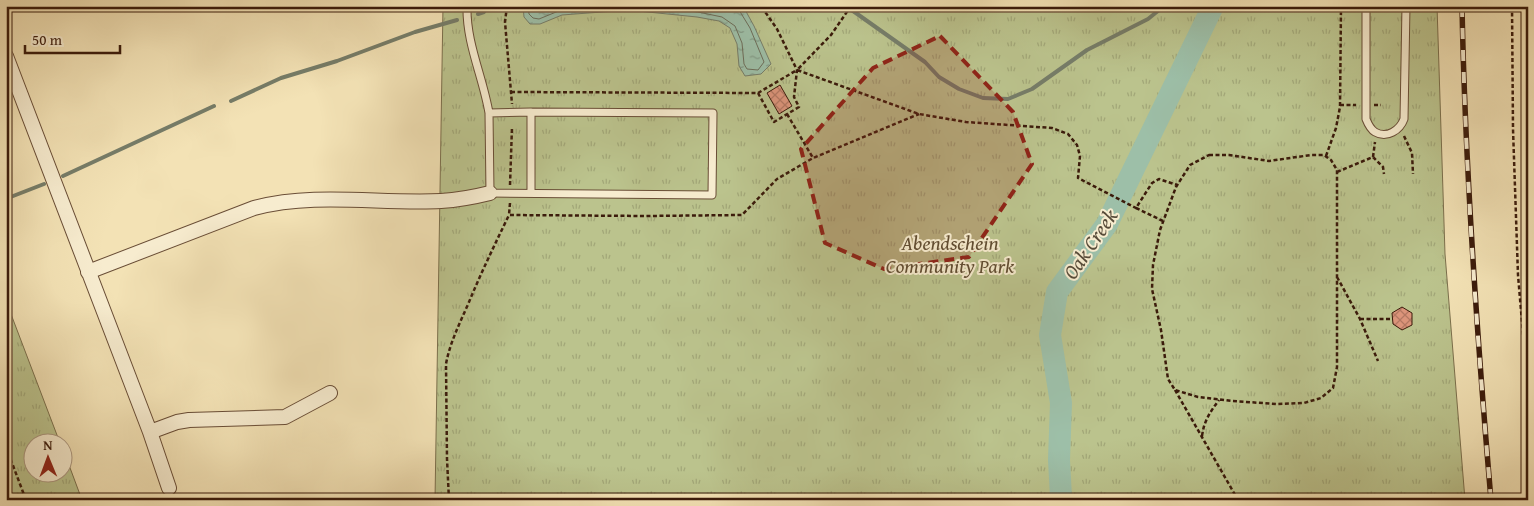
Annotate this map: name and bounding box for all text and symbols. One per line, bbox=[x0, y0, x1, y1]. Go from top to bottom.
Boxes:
scale bar bbox=[25, 22, 120, 54]
text: 50 m bbox=[32, 29, 63, 50]
water label: Oak Creek bbox=[1055, 202, 1125, 286]
park label: Abendschein Community Park bbox=[886, 228, 1015, 280]
north arrow bbox=[22, 434, 72, 484]
text: N bbox=[43, 435, 53, 455]

